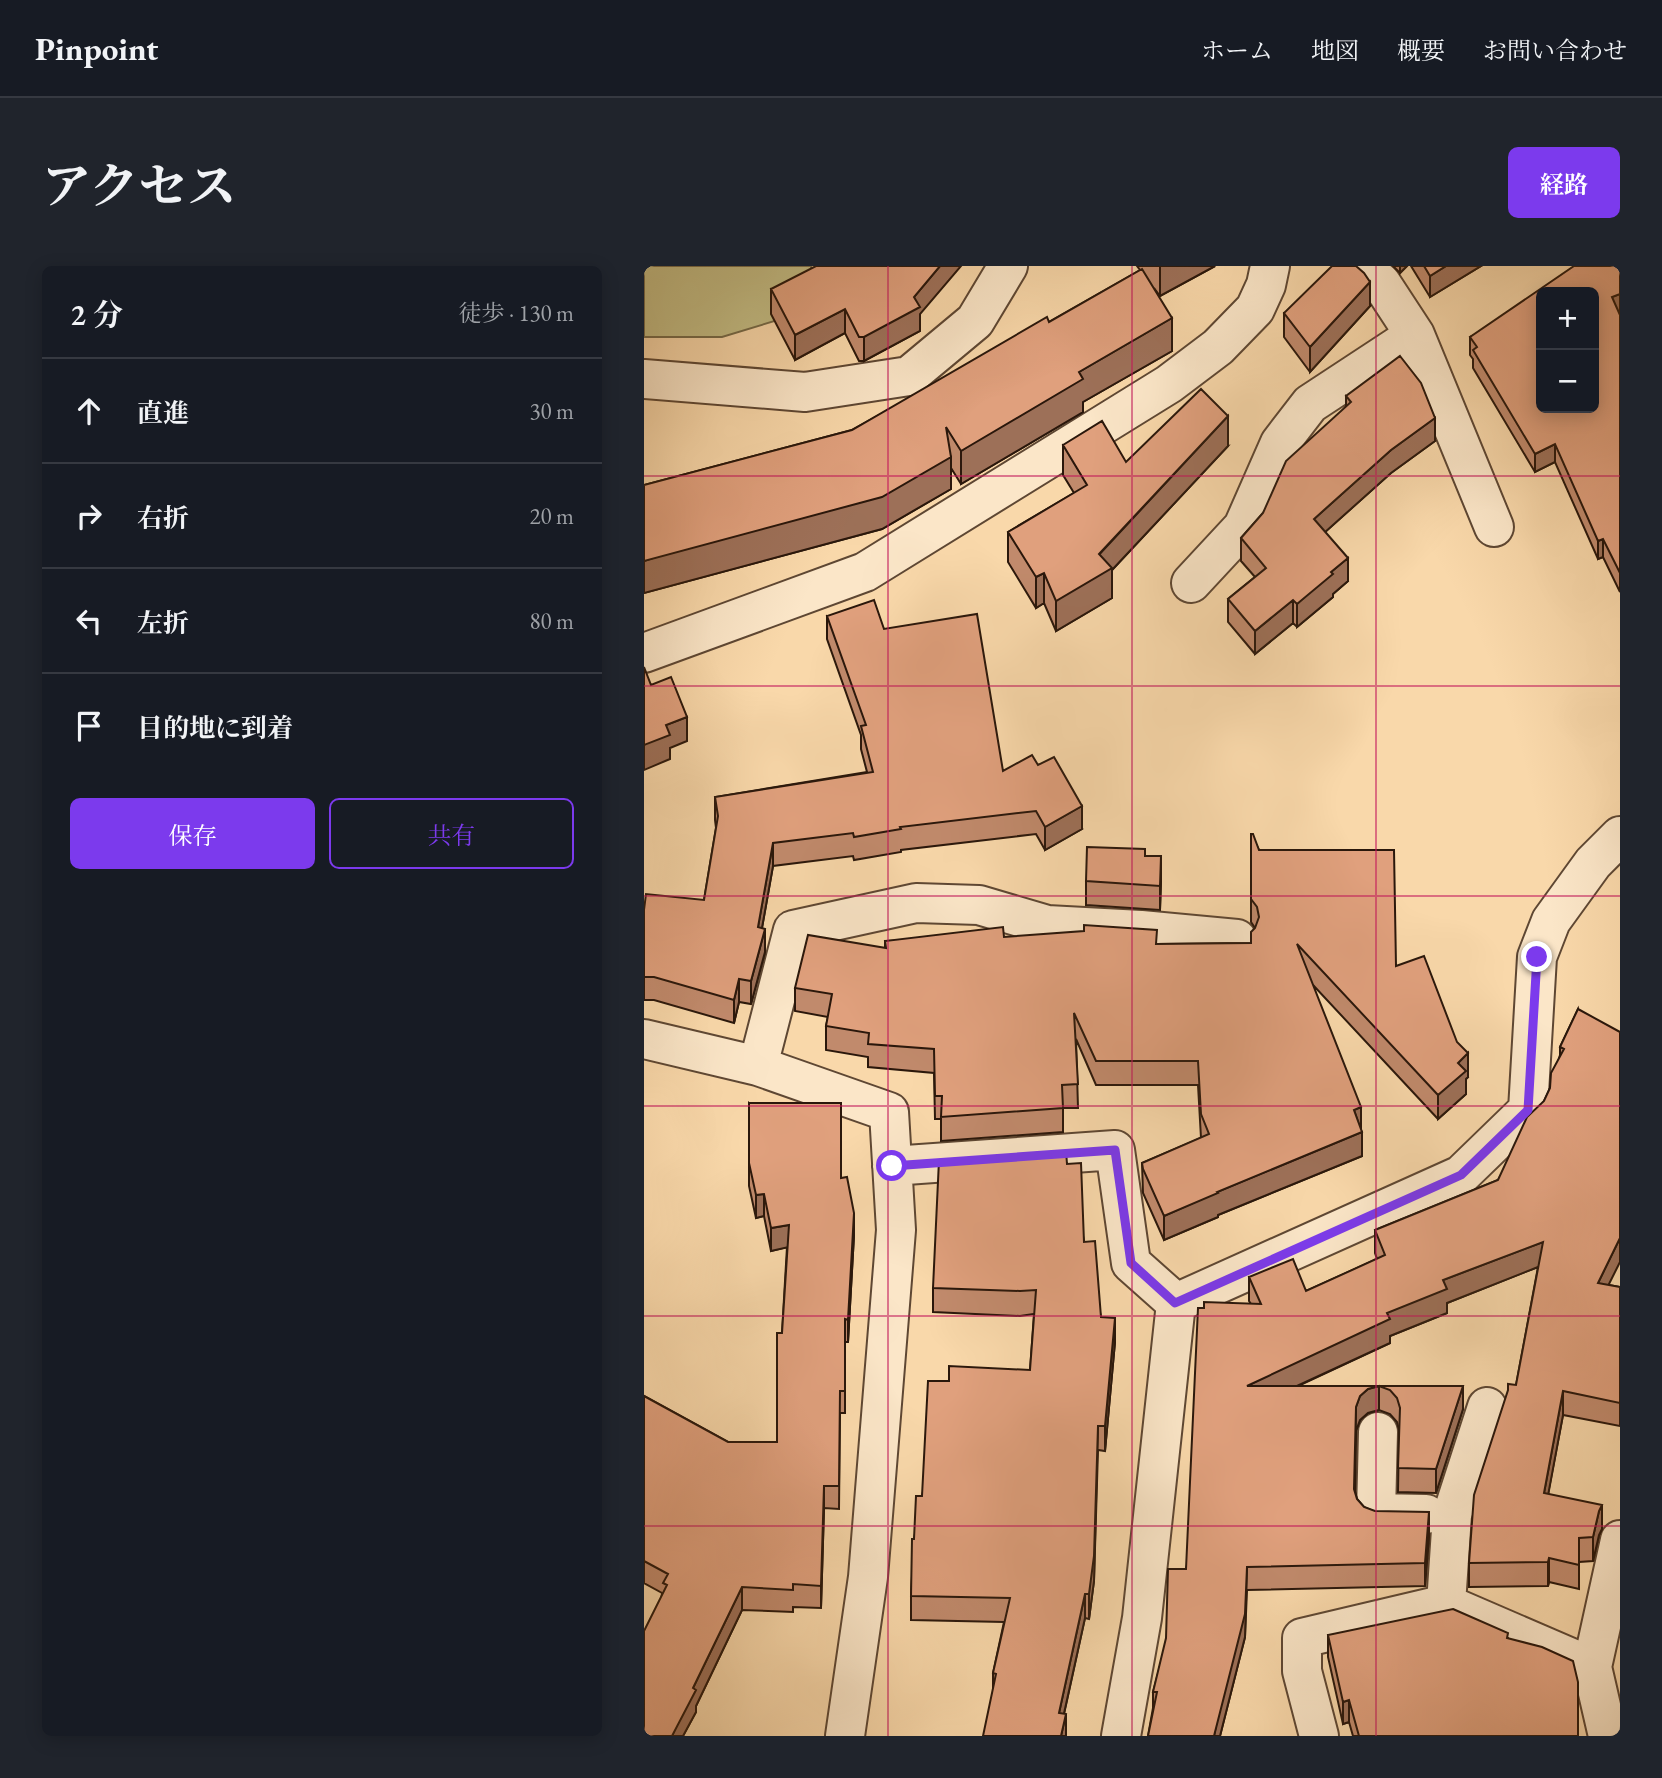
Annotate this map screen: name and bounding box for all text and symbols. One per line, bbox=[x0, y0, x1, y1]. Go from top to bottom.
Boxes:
text: Pinpoint bbox=[35, 27, 158, 70]
text: ホーム bbox=[1201, 35, 1273, 66]
text: 地図 bbox=[1311, 35, 1359, 66]
text: 概要 bbox=[1397, 35, 1445, 66]
text: お問い合わせ bbox=[1483, 35, 1627, 66]
button: 経路 bbox=[1508, 147, 1620, 218]
text: アクセス bbox=[42, 154, 237, 218]
map controls bbox=[1536, 287, 1599, 413]
button: + bbox=[1536, 287, 1599, 350]
text: 2 分 bbox=[70, 295, 123, 334]
text: 徒歩 · 130 m bbox=[459, 298, 574, 328]
button: − bbox=[1536, 350, 1599, 413]
icon: ahead bbox=[70, 392, 108, 430]
text: 直進 bbox=[137, 396, 189, 430]
text: 30 m bbox=[529, 396, 574, 426]
icon: right bbox=[70, 497, 108, 535]
text: 右折 bbox=[137, 501, 189, 535]
text: 20 m bbox=[529, 501, 574, 531]
icon: left bbox=[70, 602, 108, 640]
text: 左折 bbox=[137, 606, 189, 640]
text: 80 m bbox=[529, 606, 574, 636]
icon: arrive bbox=[70, 707, 108, 745]
text: 目的地に到着 bbox=[137, 711, 293, 745]
button: 保存 bbox=[70, 798, 315, 869]
button: 共有 bbox=[329, 798, 574, 869]
route end bbox=[1521, 941, 1552, 972]
route start bbox=[876, 1150, 907, 1181]

